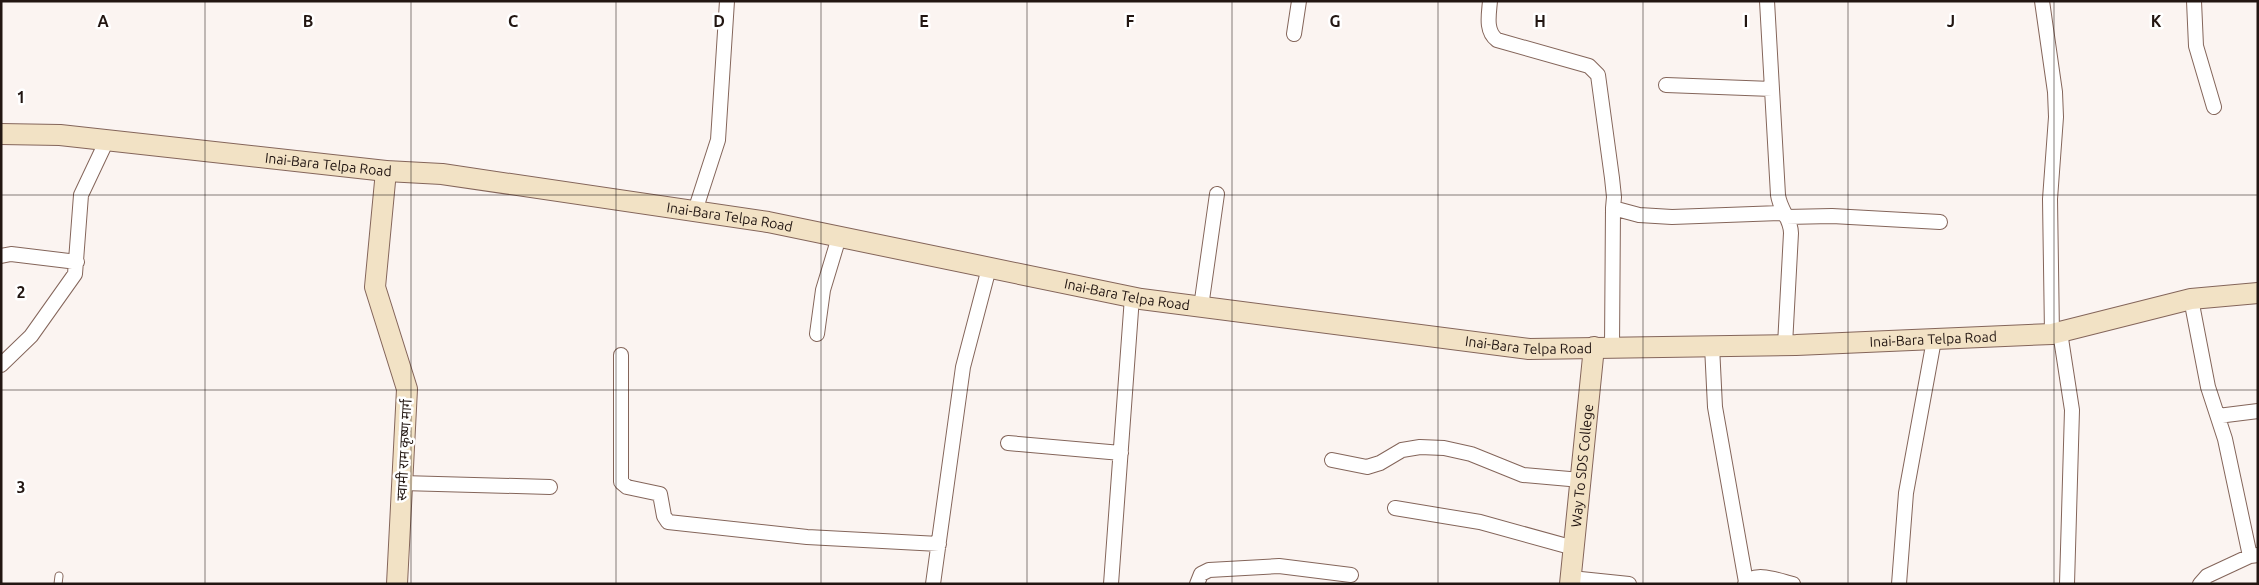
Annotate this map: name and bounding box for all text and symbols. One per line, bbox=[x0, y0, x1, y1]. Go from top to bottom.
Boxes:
text: A bbox=[97, 12, 109, 30]
text: B bbox=[303, 12, 313, 30]
text: C bbox=[508, 12, 518, 30]
text: D bbox=[713, 12, 725, 30]
text: E bbox=[919, 12, 929, 30]
text: F bbox=[1126, 12, 1135, 30]
text: G bbox=[1329, 12, 1341, 30]
text: H bbox=[1534, 12, 1546, 30]
text: I bbox=[1744, 12, 1748, 30]
text: J bbox=[1947, 12, 1955, 30]
text: K bbox=[2151, 12, 2162, 30]
text: 1 bbox=[16, 88, 26, 106]
street label: Inai-Bara Telpa Road bbox=[264, 150, 392, 179]
street label: Inai-Bara Telpa Road bbox=[666, 199, 794, 235]
street label: Inai-Bara Telpa Road bbox=[1063, 275, 1191, 313]
text: 2 bbox=[16, 283, 26, 301]
street label: Inai-Bara Telpa Road bbox=[1869, 328, 1997, 350]
street label: Inai-Bara Telpa Road bbox=[1464, 333, 1592, 357]
street label: स्वामी राम कृष्ण मार्ग bbox=[393, 398, 417, 501]
street label: Way To SDS College bbox=[1568, 403, 1596, 528]
text: 3 bbox=[16, 478, 26, 496]

